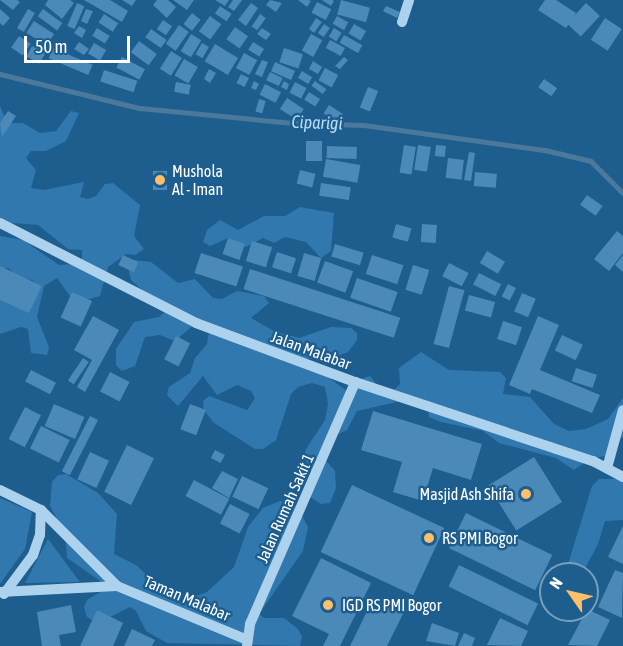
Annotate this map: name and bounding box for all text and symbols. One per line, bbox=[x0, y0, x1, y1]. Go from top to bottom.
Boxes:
scale bar bbox=[27, 24, 134, 62]
text: 50 m bbox=[35, 36, 67, 57]
water label: Ciparigi bbox=[291, 111, 343, 135]
place label: Mushola Al - Iman bbox=[172, 161, 223, 199]
marker: Mushola Al - Iman bbox=[153, 173, 167, 187]
street label: Jalan Malabar bbox=[268, 327, 354, 373]
street label: Jalan Rumah Sakit 1 bbox=[252, 450, 318, 566]
place label: Masjid Ash Shifa bbox=[420, 484, 514, 504]
marker: Masjid Ash Shifa bbox=[519, 487, 533, 501]
place label: RS PMI Bogor bbox=[442, 528, 518, 548]
marker: RS PMI Bogor bbox=[420, 529, 438, 547]
north arrow bbox=[539, 562, 599, 622]
street label: Taman Malabar bbox=[141, 571, 233, 625]
text: N bbox=[546, 574, 566, 592]
place label: IGD RS PMI Bogor bbox=[342, 595, 441, 615]
marker: IGD RS PMI Bogor bbox=[319, 596, 337, 614]

